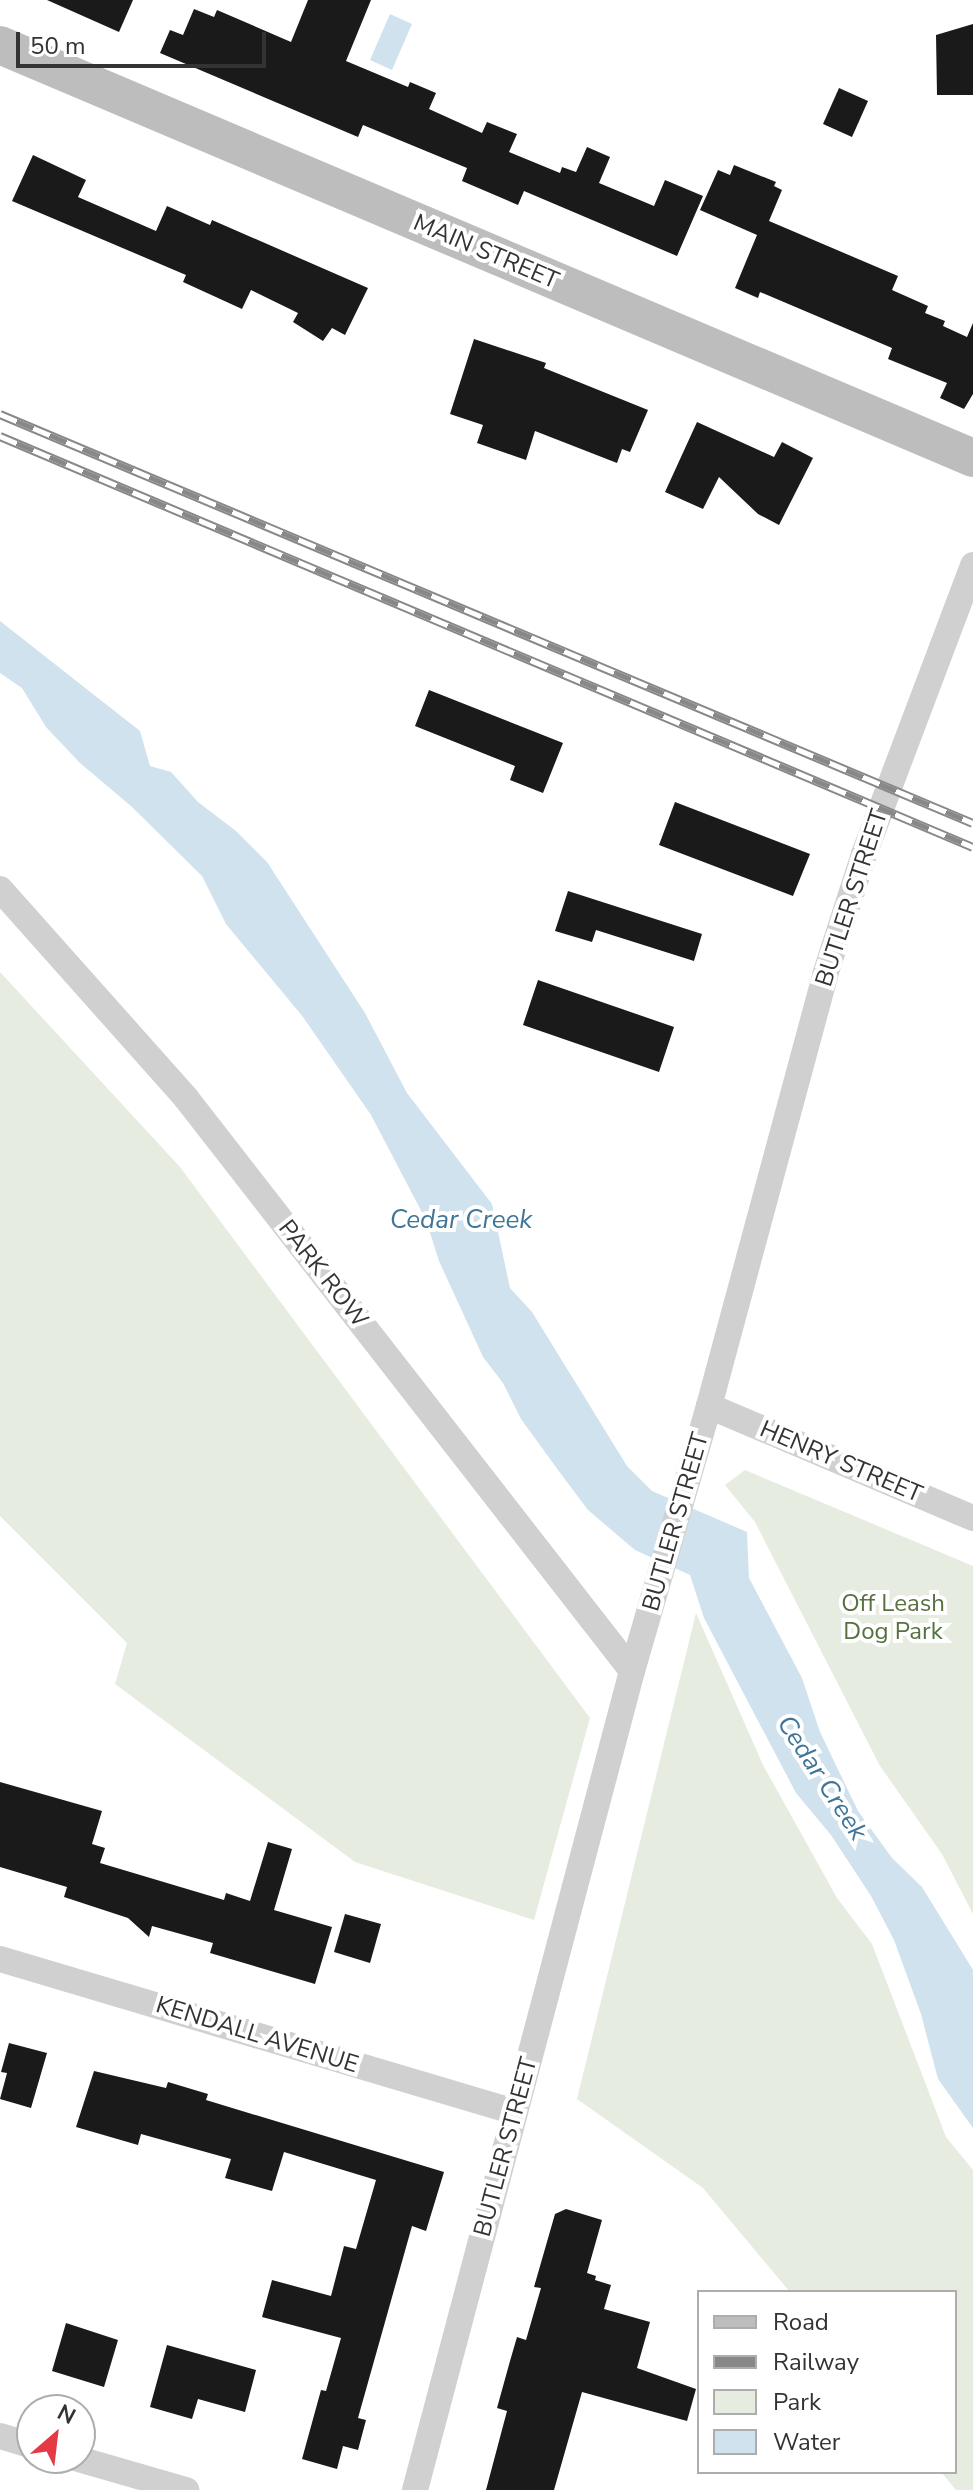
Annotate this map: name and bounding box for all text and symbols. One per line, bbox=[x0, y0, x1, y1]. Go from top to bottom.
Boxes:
scale bar bbox=[20, 16, 270, 66]
text: 50 m bbox=[30, 30, 86, 62]
street label: MAIN STREET bbox=[409, 208, 563, 296]
street label: BUTLER STREET bbox=[810, 806, 894, 990]
water label: Cedar Creek bbox=[390, 1204, 532, 1236]
street label: PARK ROW bbox=[272, 1214, 374, 1334]
street label: HENRY STREET bbox=[756, 1415, 926, 1509]
street label: BUTLER STREET bbox=[637, 1429, 715, 1615]
park label: Off Leash Dog Park bbox=[841, 1590, 945, 1646]
water label: Cedar Creek bbox=[770, 1710, 874, 1846]
street label: KENDALL AVENUE bbox=[152, 1991, 362, 2079]
street label: BUTLER STREET bbox=[468, 2054, 544, 2240]
legend bbox=[697, 2290, 957, 2474]
text: Road bbox=[773, 2306, 829, 2338]
text: Railway bbox=[773, 2346, 859, 2378]
text: Park bbox=[773, 2386, 821, 2418]
north arrow bbox=[16, 2394, 96, 2474]
text: N bbox=[52, 2397, 81, 2432]
text: Water bbox=[773, 2426, 840, 2458]

